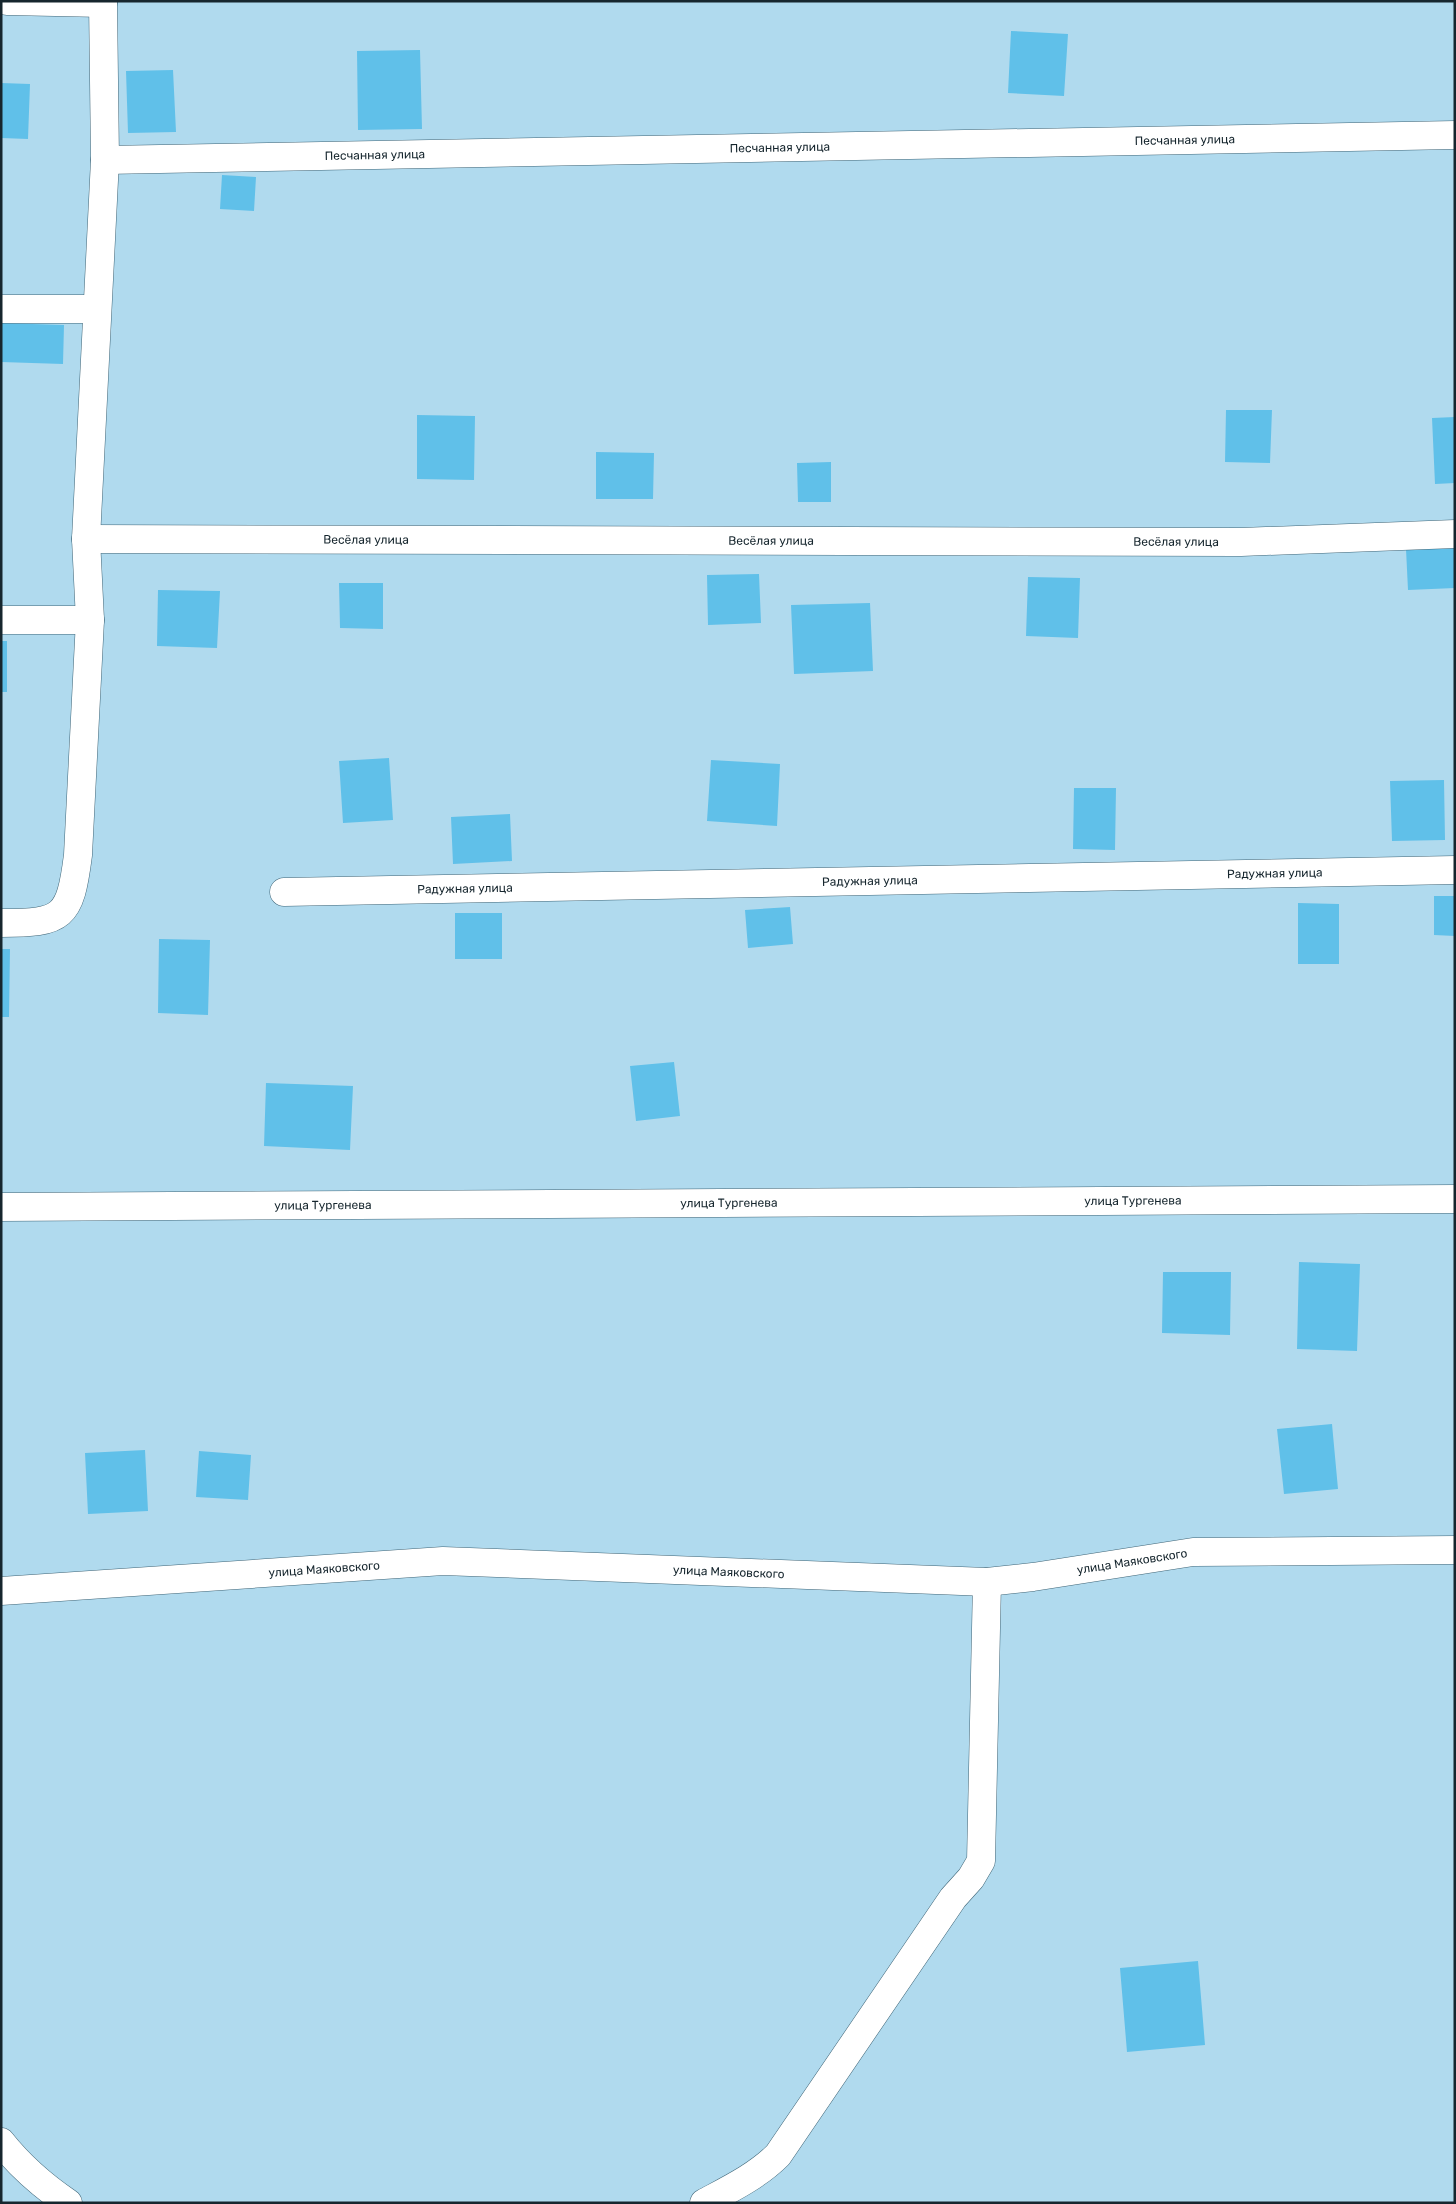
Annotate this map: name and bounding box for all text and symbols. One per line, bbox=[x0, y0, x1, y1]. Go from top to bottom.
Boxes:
street label: Песчанная улица bbox=[1134, 132, 1235, 148]
street label: Песчанная улица bbox=[730, 140, 830, 155]
street label: Песчанная улица bbox=[325, 147, 425, 163]
street label: Весёлая улица bbox=[323, 533, 409, 547]
street label: Весёлая улица bbox=[728, 534, 814, 548]
street label: Весёлая улица bbox=[1133, 535, 1219, 549]
street label: Радужная улица bbox=[1227, 865, 1323, 881]
street label: Радужная улица bbox=[822, 873, 918, 889]
street label: Радужная улица bbox=[417, 881, 513, 896]
street label: улица Тургенева bbox=[1084, 1194, 1182, 1208]
street label: улица Тургенева bbox=[680, 1196, 778, 1210]
street label: улица Тургенева bbox=[274, 1198, 372, 1212]
street label: улица Маяковского bbox=[1076, 1546, 1188, 1577]
street label: улица Маяковского bbox=[268, 1558, 381, 1580]
street label: улица Маяковского bbox=[673, 1563, 785, 1581]

